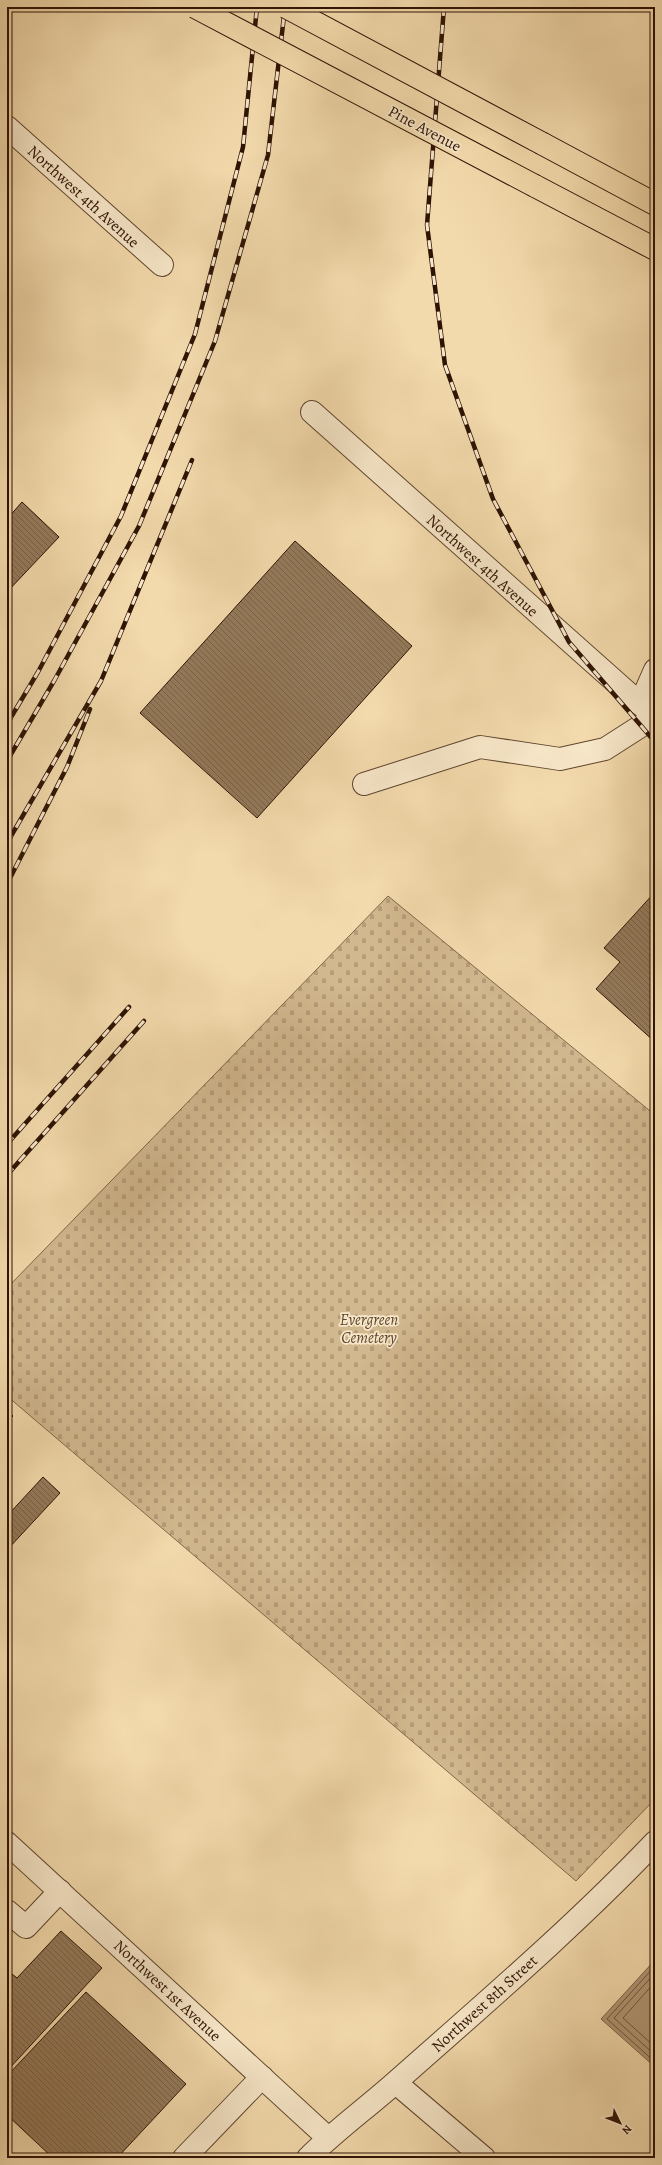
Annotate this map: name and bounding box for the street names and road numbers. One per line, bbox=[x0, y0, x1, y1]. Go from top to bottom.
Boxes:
street label: Pine Avenue bbox=[384, 100, 465, 157]
street label: Northwest 4th Avenue bbox=[23, 140, 144, 253]
street label: Northwest 4th Avenue bbox=[422, 509, 543, 622]
street label: Northwest 1st Avenue bbox=[109, 1935, 226, 2046]
street label: Northwest 8th Street bbox=[427, 1950, 543, 2057]

